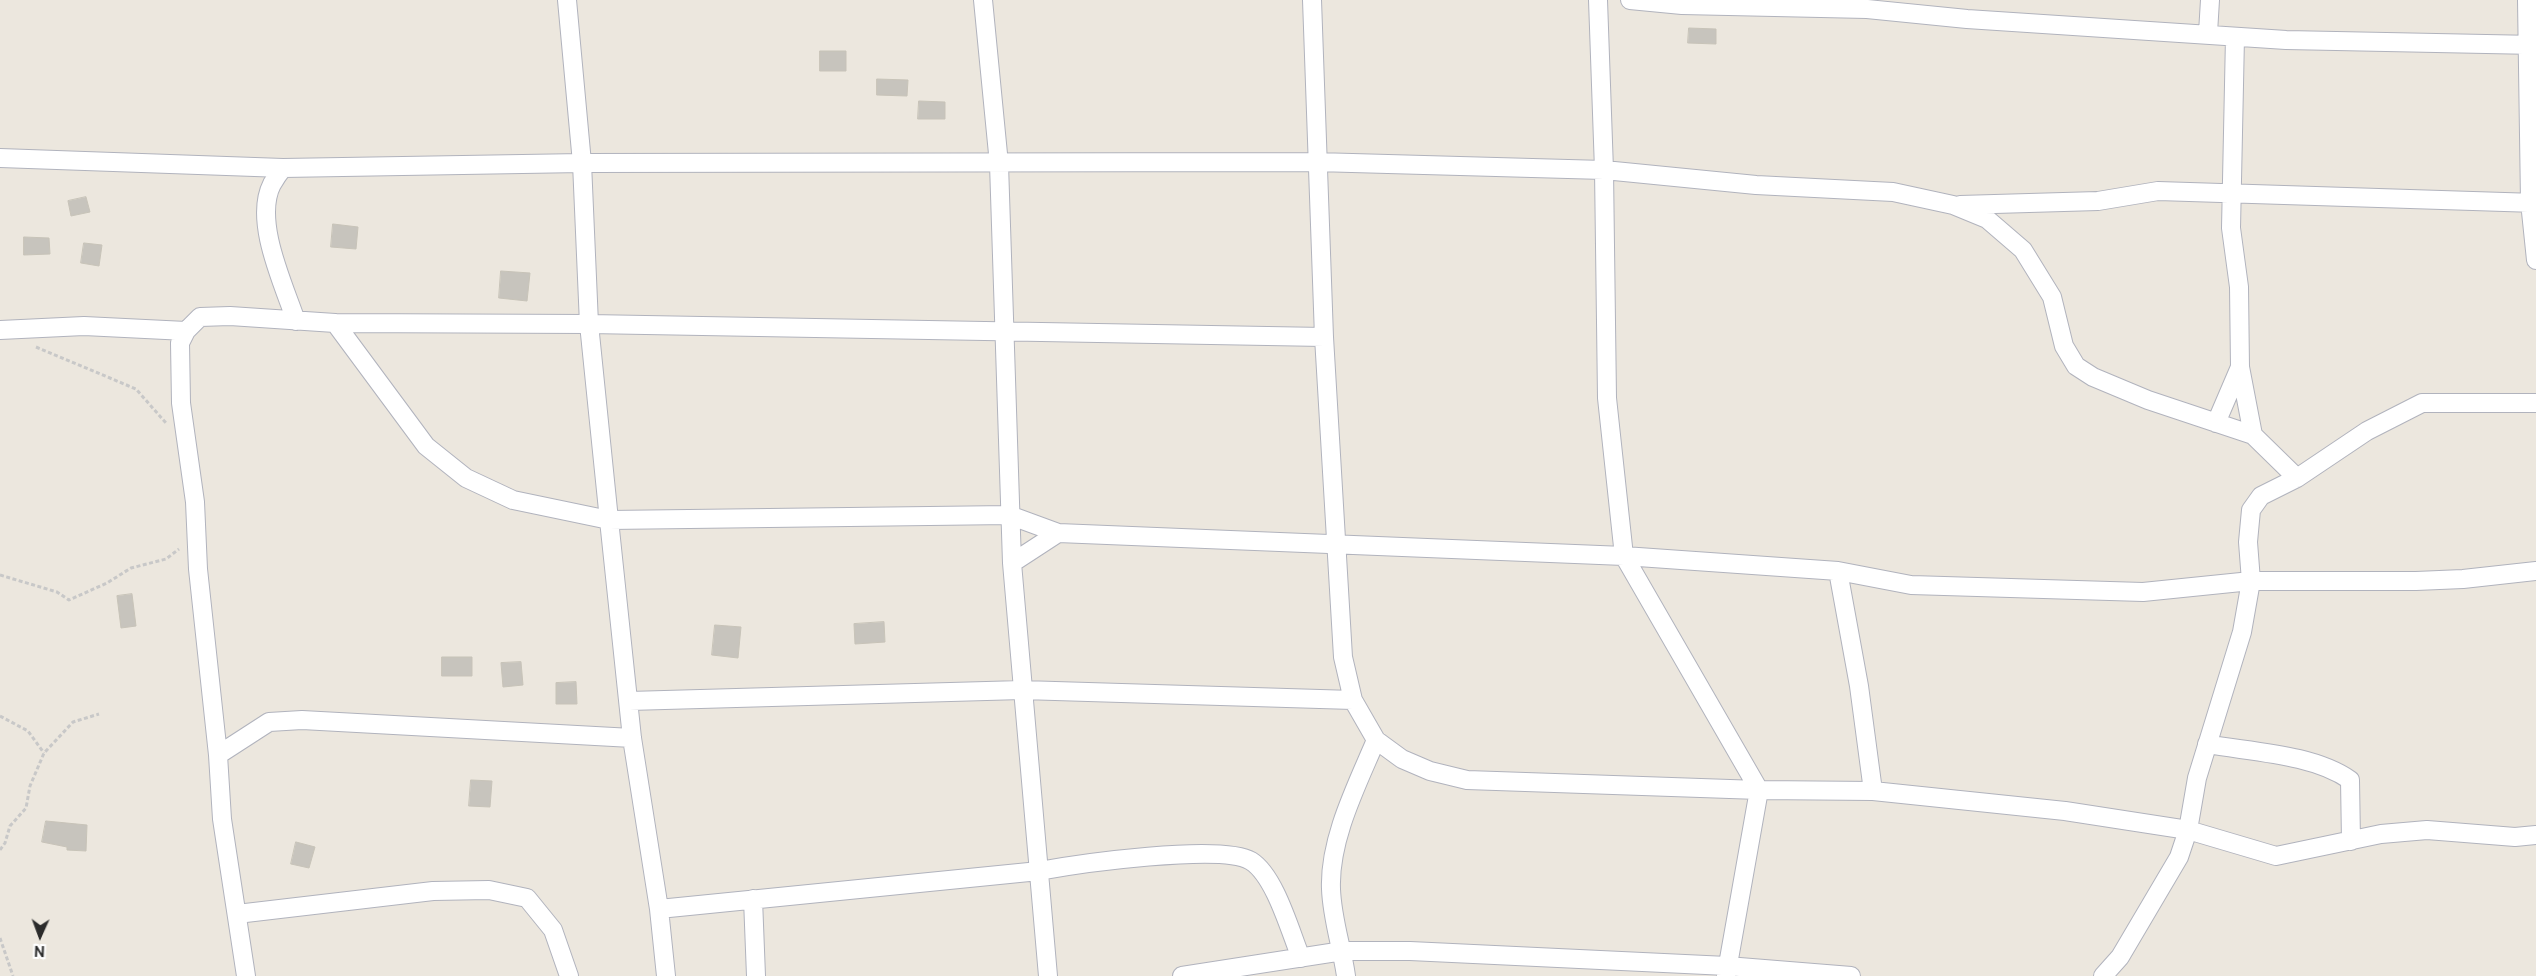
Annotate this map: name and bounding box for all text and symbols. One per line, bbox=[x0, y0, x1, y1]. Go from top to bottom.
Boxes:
north arrow bbox=[15, 911, 65, 961]
text: N bbox=[34, 943, 45, 959]

